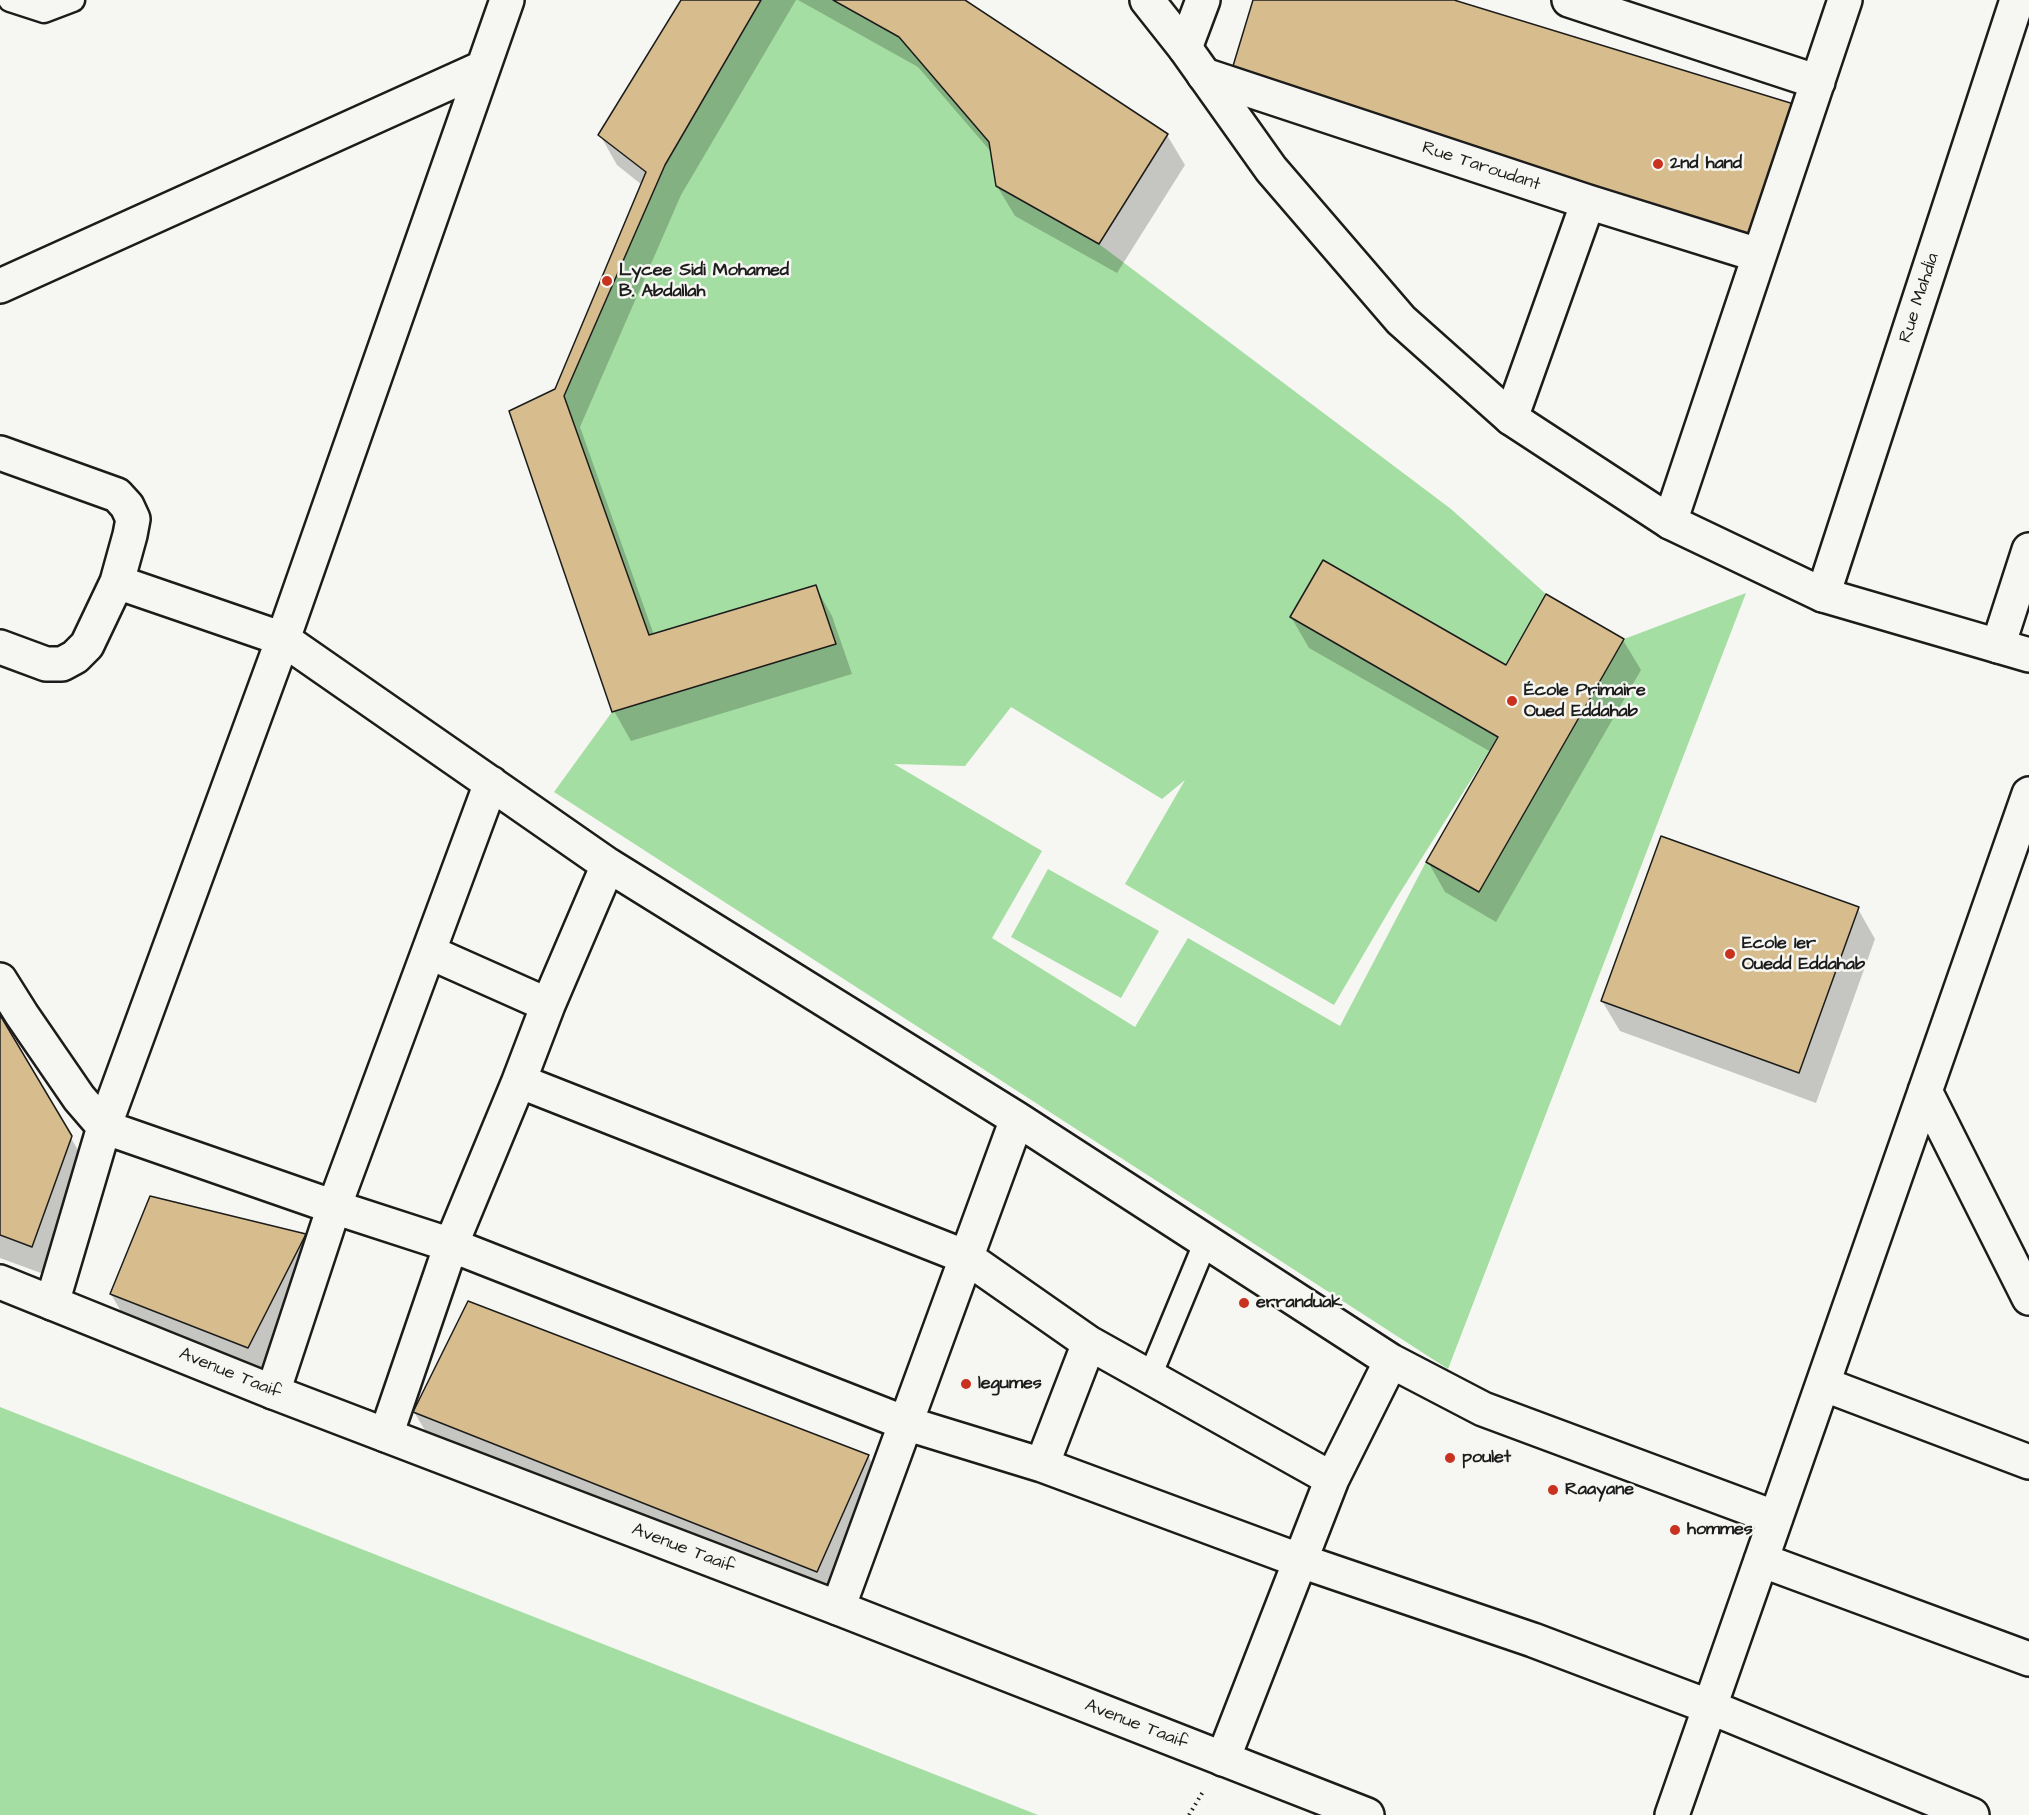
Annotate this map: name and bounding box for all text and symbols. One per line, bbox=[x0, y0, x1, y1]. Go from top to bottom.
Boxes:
street label: Rue Taroudant bbox=[1419, 138, 1543, 196]
place label: 2nd hand bbox=[1670, 153, 1742, 175]
marker: 2nd hand bbox=[1651, 157, 1665, 171]
street label: Rue Mahdia bbox=[1895, 250, 1945, 346]
place label: Lycee Sidi Mohamed B. Abdallah bbox=[619, 260, 789, 302]
marker: Lycee Sidi Mohamed B. Abdallah bbox=[600, 274, 614, 288]
place label: École Primaire Oued Eddahab bbox=[1524, 680, 1646, 722]
marker: École Primaire Oued Eddahab bbox=[1505, 694, 1519, 708]
place label: Ecole 1er Ouedd Eddahab bbox=[1742, 933, 1865, 976]
marker: Ecole 1er Ouedd Eddahab bbox=[1723, 947, 1737, 961]
place label: erranduak bbox=[1256, 1292, 1342, 1314]
marker: erranduak bbox=[1237, 1296, 1251, 1310]
street label: Avenue Taaif bbox=[176, 1344, 284, 1404]
place label: legumes bbox=[978, 1373, 1042, 1395]
marker: legumes bbox=[959, 1377, 973, 1391]
place label: poulet bbox=[1462, 1447, 1511, 1469]
marker: poulet bbox=[1443, 1451, 1457, 1465]
place label: Raayane bbox=[1565, 1479, 1634, 1501]
marker: Raayane bbox=[1546, 1483, 1560, 1497]
street label: Avenue Taaif bbox=[628, 1519, 738, 1579]
place label: hommes bbox=[1687, 1519, 1753, 1541]
marker: hommes bbox=[1668, 1523, 1682, 1537]
street label: Avenue Taaif bbox=[1081, 1695, 1191, 1755]

